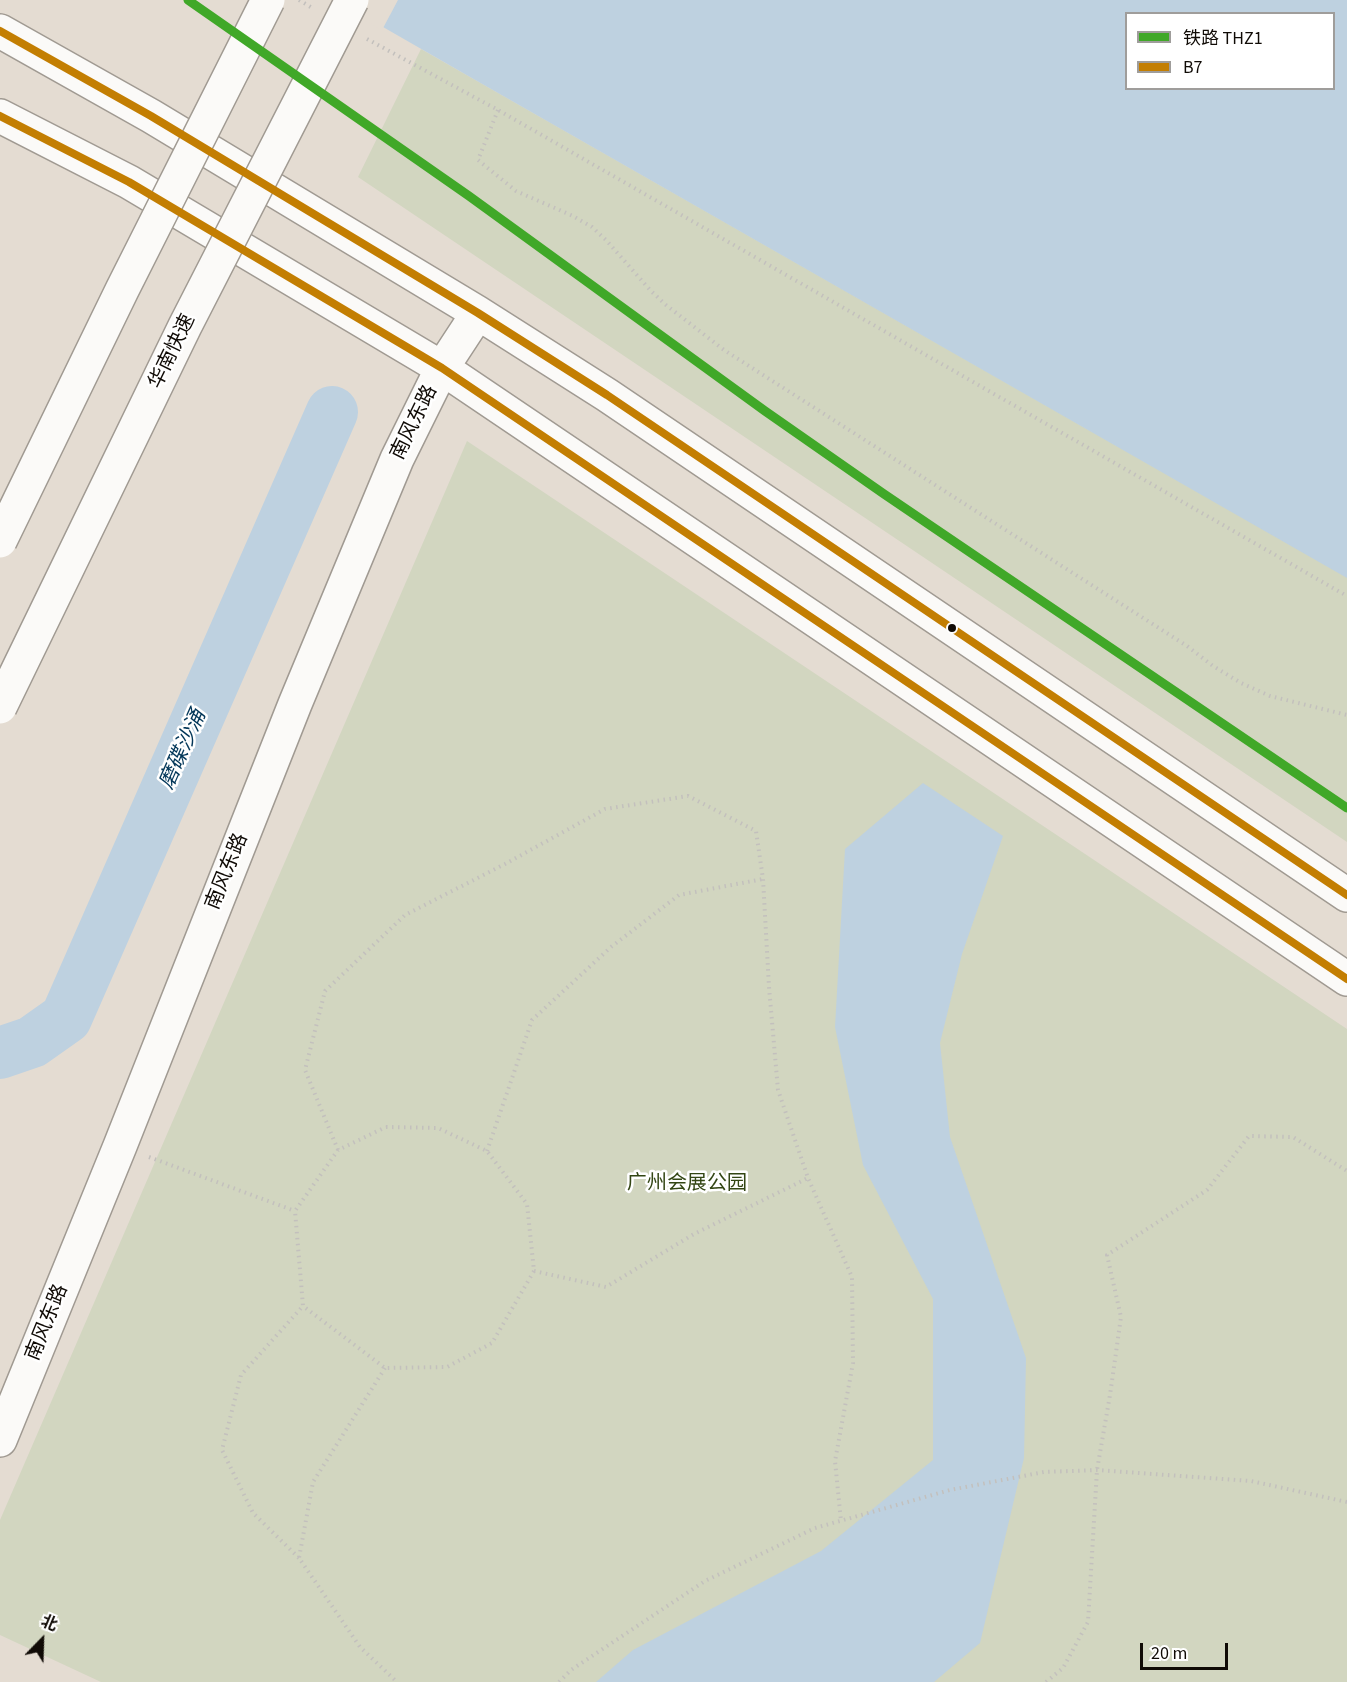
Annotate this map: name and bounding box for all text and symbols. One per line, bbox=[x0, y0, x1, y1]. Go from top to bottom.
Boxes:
legend bbox=[1125, 12, 1335, 90]
text: 铁路 THZ1 bbox=[1183, 26, 1263, 51]
text: B7 bbox=[1183, 55, 1203, 80]
street label: 华南快速 bbox=[145, 311, 201, 393]
street label: 南风东路 bbox=[387, 382, 443, 464]
unlabelled marker bbox=[946, 622, 958, 634]
water label: 磨碟沙涌 bbox=[155, 707, 213, 793]
street label: 南风东路 bbox=[202, 830, 254, 914]
park label: 广州会展公园 bbox=[627, 1173, 747, 1197]
street label: 南风东路 bbox=[22, 1281, 74, 1365]
north arrow bbox=[12, 1610, 72, 1670]
text: 北 bbox=[37, 1610, 61, 1637]
scale bar bbox=[1143, 1631, 1232, 1669]
text: 20 m bbox=[1151, 1641, 1187, 1666]

